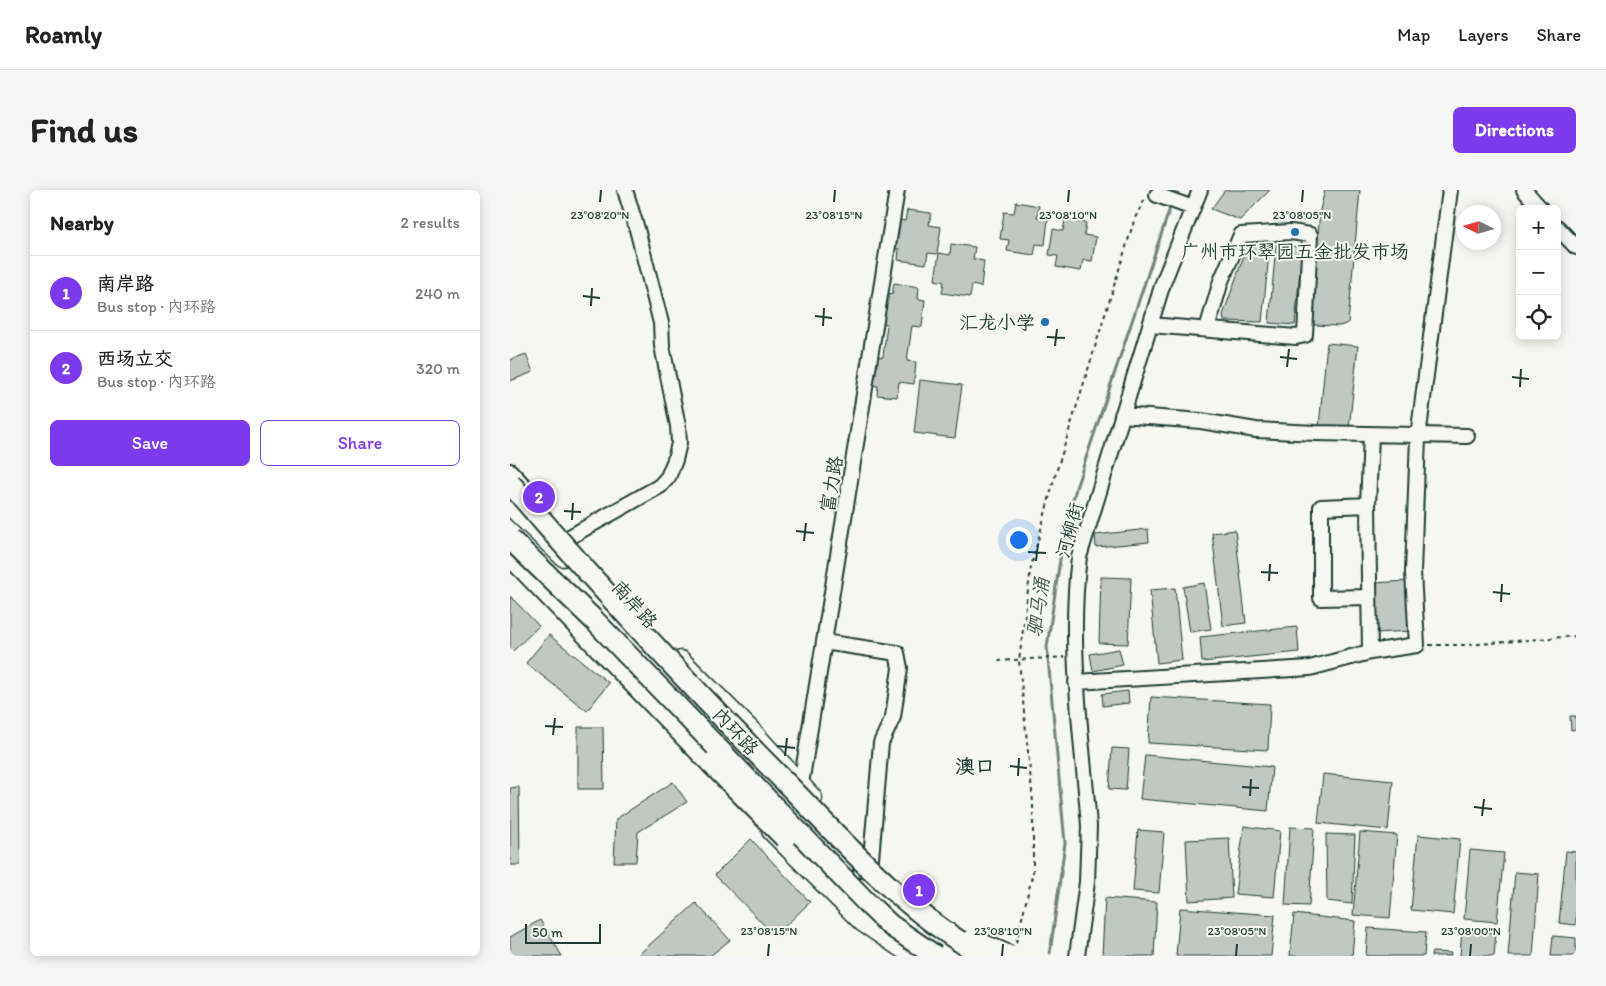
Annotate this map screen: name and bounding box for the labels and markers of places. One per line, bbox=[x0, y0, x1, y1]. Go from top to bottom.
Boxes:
marker: 广州市环翠园五金批发市场 bbox=[1289, 226, 1301, 238]
place label: 广州市环翠园五金批发市场 bbox=[1181, 240, 1409, 263]
place label: 汇龙小学 bbox=[959, 311, 1035, 334]
marker: 汇龙小学 bbox=[1039, 316, 1051, 328]
pin: 2 bbox=[523, 478, 555, 516]
pin: 1 bbox=[903, 871, 935, 909]

